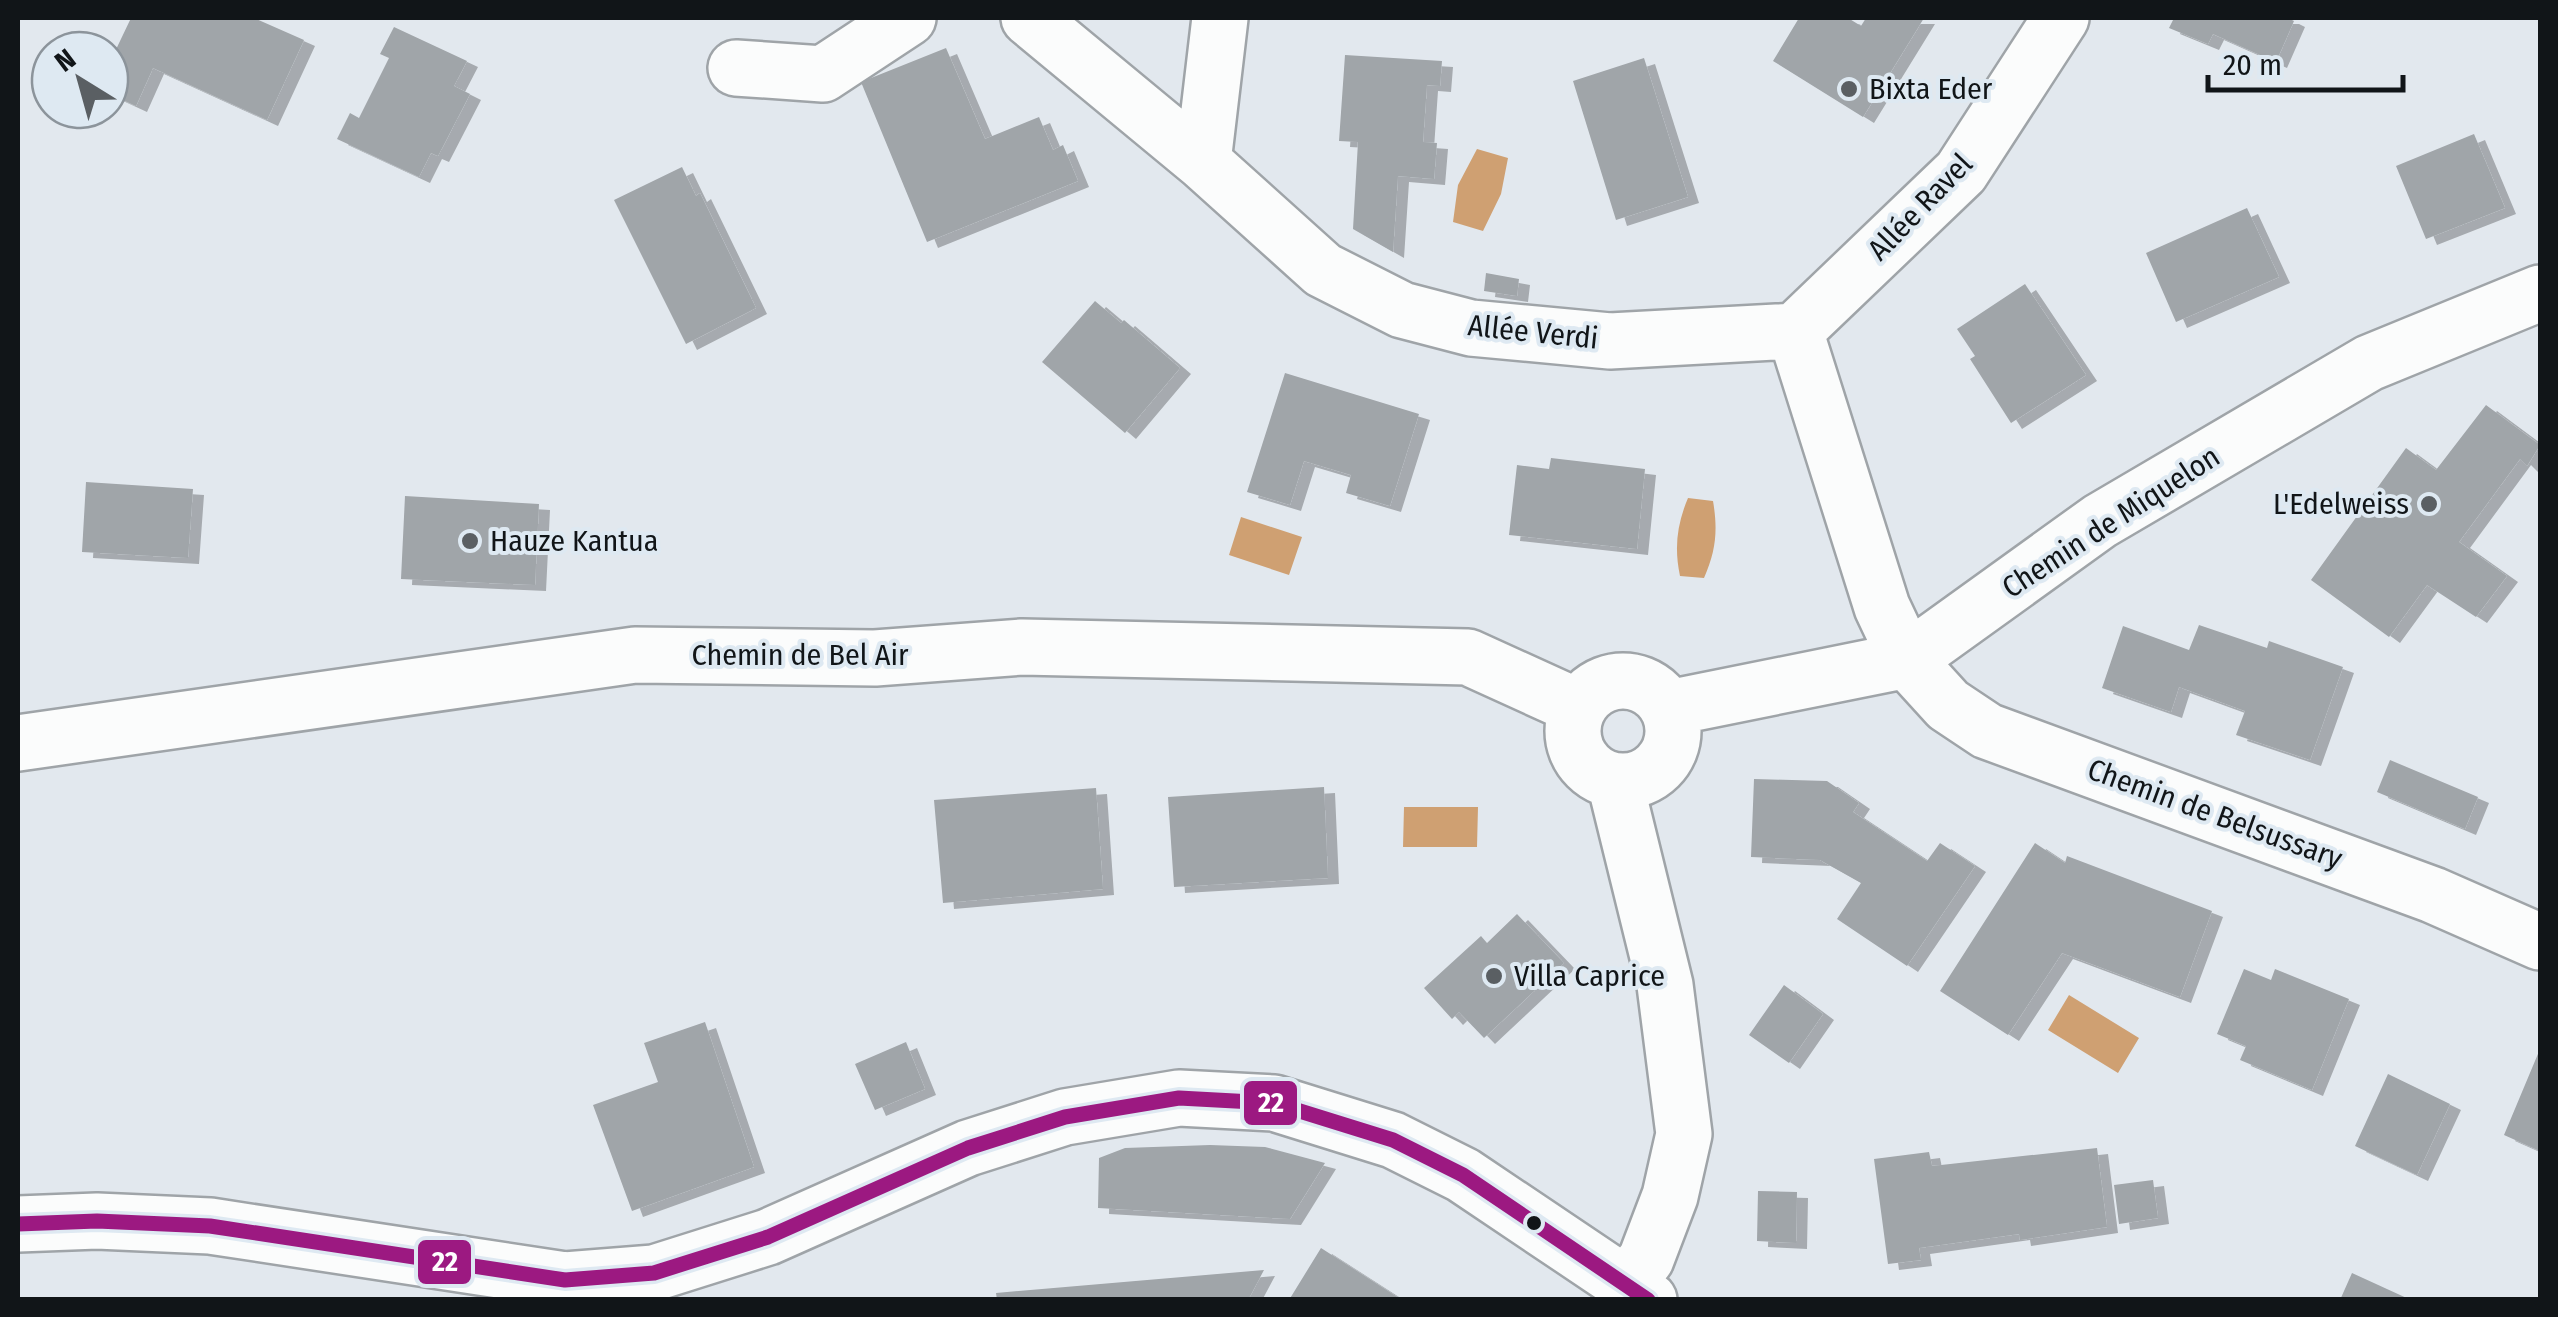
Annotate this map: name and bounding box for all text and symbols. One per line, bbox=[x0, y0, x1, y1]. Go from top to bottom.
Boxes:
north arrow bbox=[30, 30, 130, 130]
scale bar bbox=[2208, 30, 2403, 92]
text: N bbox=[49, 42, 82, 79]
text: 20 m bbox=[2223, 47, 2282, 83]
place label: Bixta Eder bbox=[1869, 71, 1993, 107]
marker: Bixta Eder bbox=[1838, 78, 1860, 100]
street label: Allée Ravel bbox=[1860, 146, 1980, 268]
street label: Allée Verdi bbox=[1466, 307, 1600, 357]
street label: Chemin de Miquelon bbox=[1996, 438, 2226, 606]
place label: L'Edelweiss bbox=[2273, 486, 2409, 522]
marker: L'Edelweiss bbox=[2418, 493, 2440, 515]
place label: Hauze Kantua bbox=[490, 523, 658, 559]
marker: Hauze Kantua bbox=[459, 530, 481, 552]
street label: Chemin de Bel Air bbox=[691, 637, 909, 673]
street label: Chemin de Belsussary bbox=[2083, 751, 2348, 877]
place label: Villa Caprice bbox=[1514, 958, 1665, 994]
marker: Villa Caprice bbox=[1483, 965, 1505, 987]
line badge: 22 bbox=[1242, 1079, 1299, 1127]
text: 22 bbox=[1257, 1086, 1284, 1119]
unlabelled marker bbox=[1524, 1213, 1544, 1233]
line badge: 22 bbox=[416, 1238, 473, 1286]
text: 22 bbox=[431, 1245, 458, 1278]

